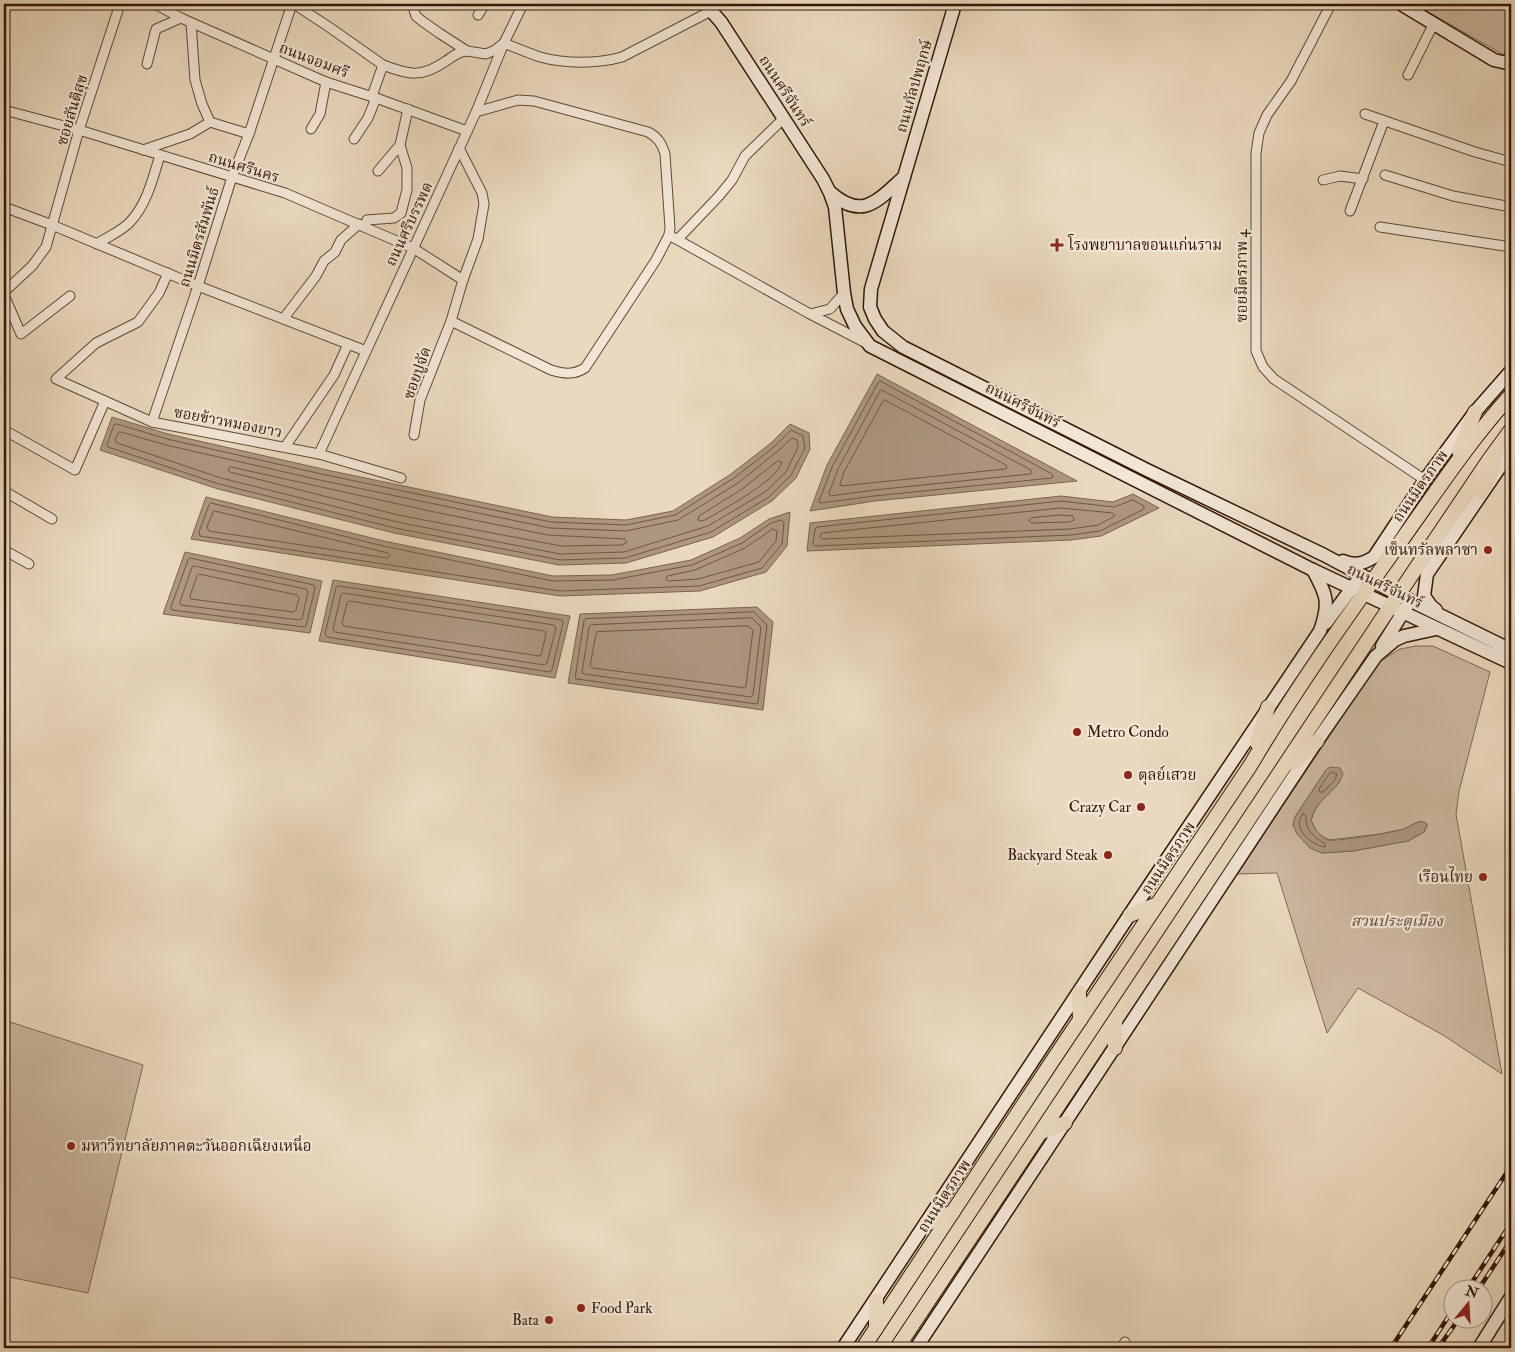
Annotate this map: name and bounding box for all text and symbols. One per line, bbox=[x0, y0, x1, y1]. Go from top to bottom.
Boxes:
street label: ถนนกัลปพฤกษ์ bbox=[891, 36, 937, 135]
street label: ถนนจอมศรี bbox=[276, 38, 351, 82]
street label: ถนนศรีจันทร์ bbox=[754, 51, 816, 131]
street label: ซอยสันติสุข bbox=[53, 72, 93, 148]
street label: ถนนศรีนคร bbox=[206, 148, 282, 187]
street label: ถนนศรีบรรพด bbox=[382, 179, 437, 269]
street label: ถนนมิตรสัมพันธ์ bbox=[174, 184, 224, 290]
street label: ซอยมิตรภาพ 4 bbox=[1233, 229, 1252, 322]
place label: โรงพยาบาลขอนแก่นราม bbox=[1067, 234, 1222, 255]
marker: โรงพยาบาลขอนแก่นราม bbox=[1050, 238, 1064, 252]
street label: ซอยปูจัด bbox=[399, 344, 436, 402]
street label: ถนนศรีจันทร์ bbox=[982, 378, 1065, 433]
street label: ซอยข้าวหมองยาว bbox=[172, 403, 284, 442]
street label: ถนนมิตรภาพ bbox=[1389, 447, 1452, 526]
place label: เซ็นทรัลพลาซา bbox=[1384, 541, 1478, 560]
marker: เซ็นทรัลพลาซา bbox=[1482, 544, 1494, 556]
street label: ถนนศรีจันทร์ bbox=[1344, 559, 1427, 613]
place label: Metro Condo bbox=[1087, 723, 1169, 742]
marker: Metro Condo bbox=[1071, 726, 1083, 738]
place label: ตุลย์เสวย bbox=[1138, 765, 1197, 786]
marker: ตุลย์เสวย bbox=[1122, 769, 1134, 781]
place label: Crazy Car bbox=[1069, 798, 1131, 817]
marker: Crazy Car bbox=[1135, 801, 1147, 813]
street label: ถนนมิตรภาพ bbox=[1137, 818, 1200, 898]
place label: Backyard Steak bbox=[1007, 846, 1098, 865]
marker: Backyard Steak bbox=[1102, 849, 1114, 861]
place label: เรือนไทย bbox=[1418, 866, 1473, 887]
marker: เรือนไทย bbox=[1477, 871, 1489, 883]
park label: สวนประตูเมือง bbox=[1351, 912, 1443, 931]
place label: มหาวิทยาลัยภาคตะวันออกเฉียงเหนี่อ bbox=[81, 1135, 312, 1156]
marker: มหาวิทยาลัยภาคตะวันออกเฉียงเหนี่อ bbox=[65, 1140, 77, 1152]
street label: ถนนมิตรภาพ bbox=[914, 1156, 975, 1237]
north arrow bbox=[1442, 1280, 1492, 1330]
text: N bbox=[1462, 1282, 1481, 1302]
place label: Food Park bbox=[591, 1299, 652, 1318]
marker: Food Park bbox=[575, 1302, 587, 1314]
place label: Bata bbox=[512, 1311, 540, 1330]
marker: Bata bbox=[543, 1314, 555, 1326]

